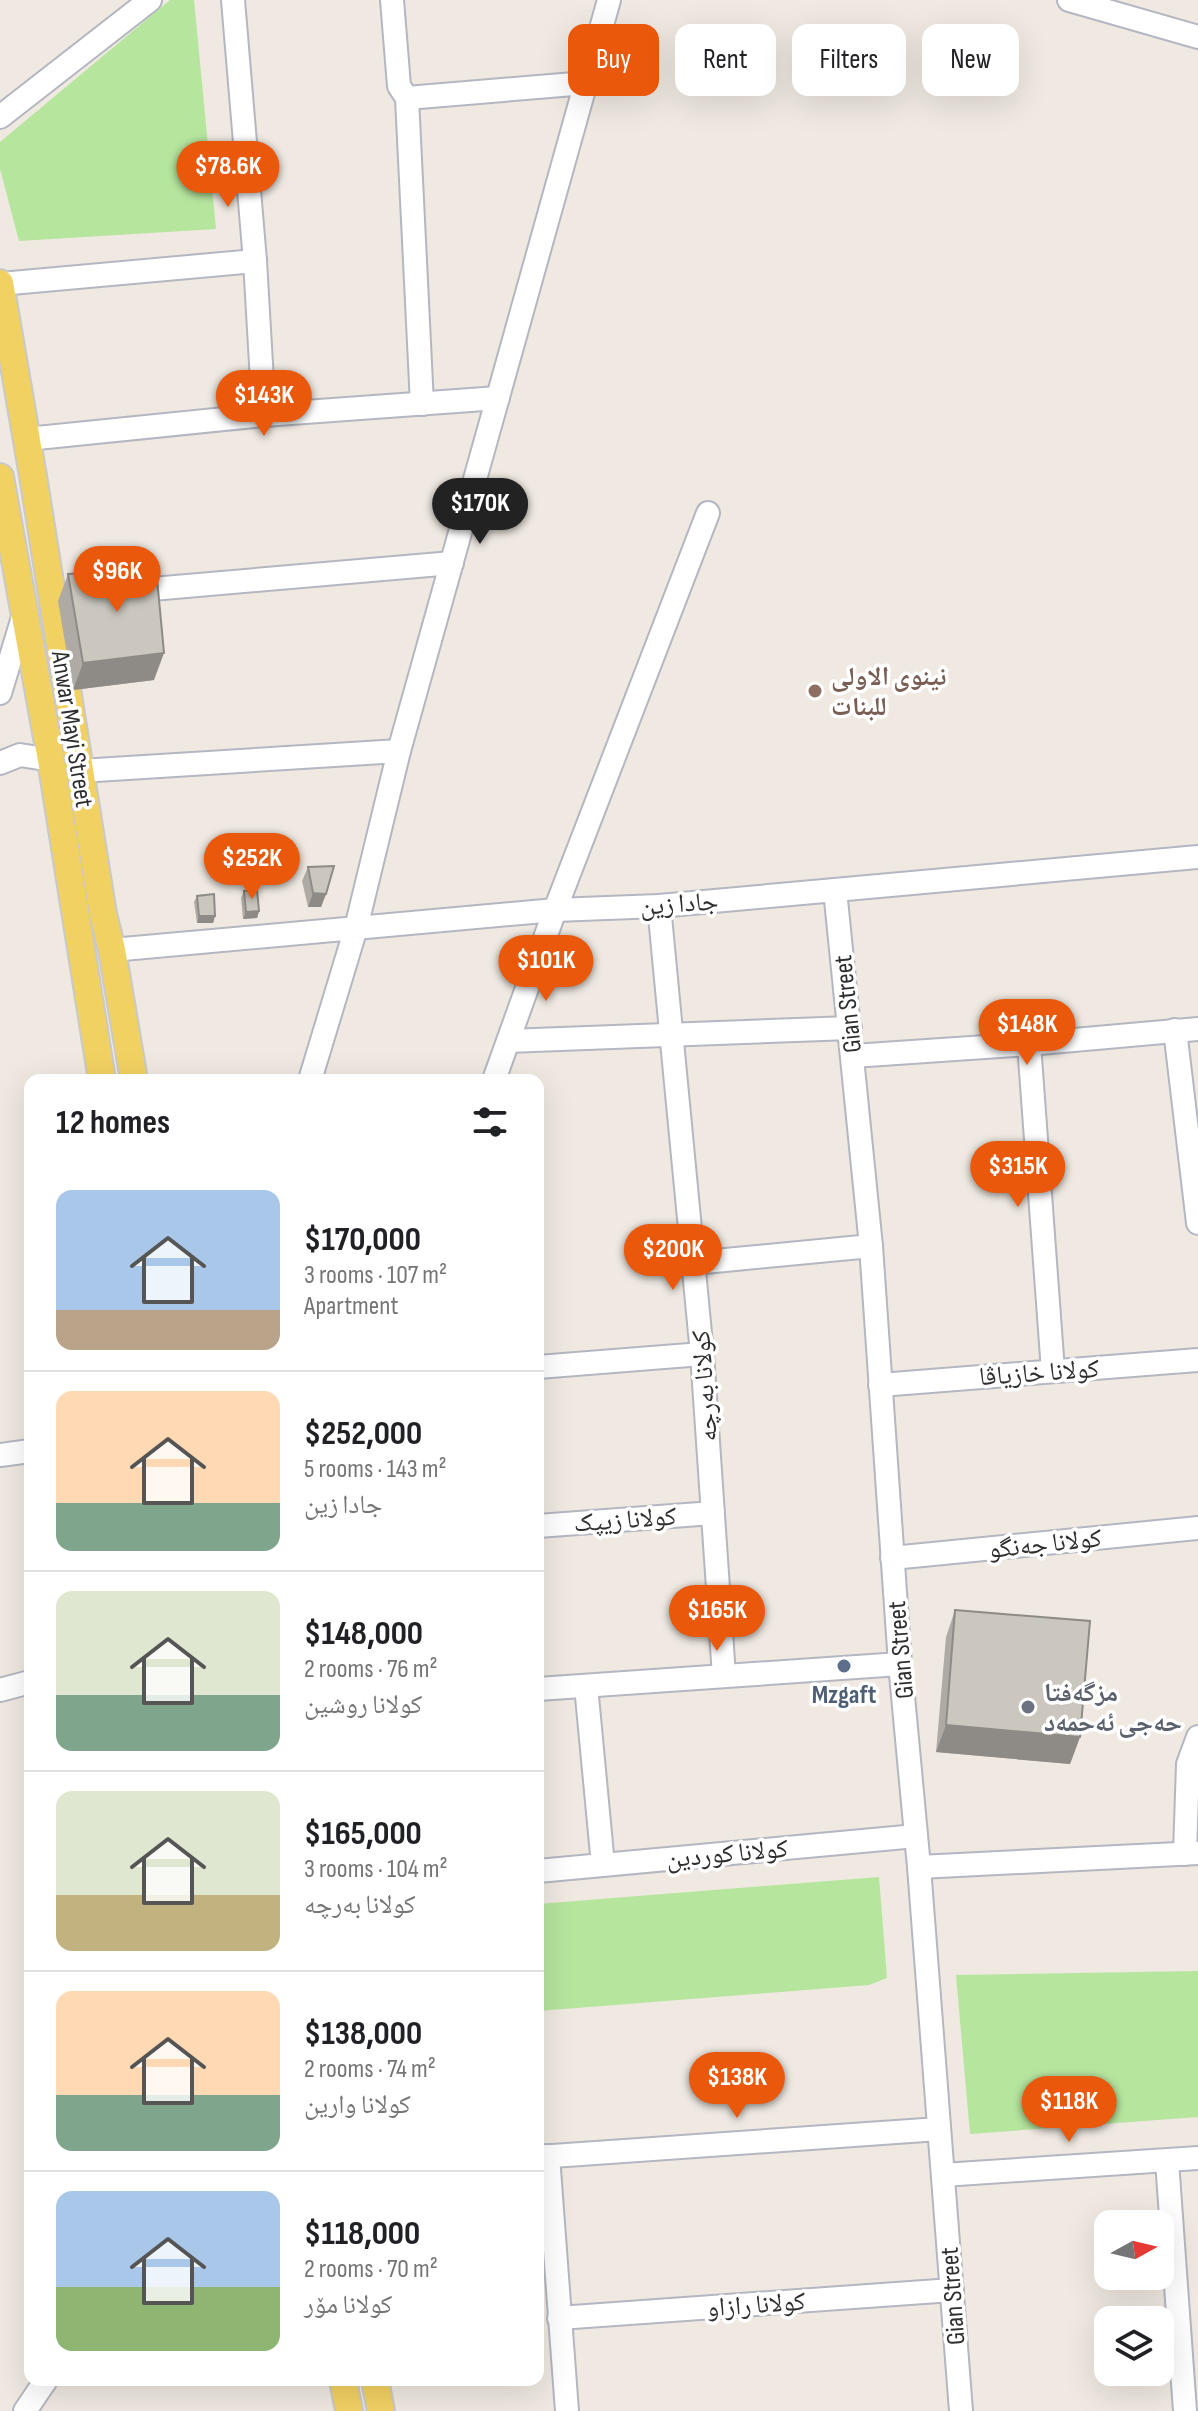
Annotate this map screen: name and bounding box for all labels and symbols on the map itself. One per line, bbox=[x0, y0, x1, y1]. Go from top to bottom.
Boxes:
pin: $78.6K bbox=[163, 141, 293, 209]
pin: $143K bbox=[208, 370, 320, 438]
pin: $170K bbox=[424, 478, 536, 546]
pin: $96K bbox=[70, 546, 164, 614]
street label: Anwar Mayi Street bbox=[44, 648, 99, 810]
place label: نينوى الاولى للبنات bbox=[831, 662, 946, 723]
marker: نينوى الاولى للبنات bbox=[806, 682, 824, 700]
pin: $252K bbox=[196, 833, 308, 901]
street label: جادا زین bbox=[639, 886, 719, 923]
pin: $101K bbox=[490, 935, 602, 1003]
street label: Gian Street bbox=[828, 953, 869, 1054]
pin: $148K bbox=[971, 999, 1083, 1067]
pin: $315K bbox=[962, 1141, 1074, 1209]
pin: $200K bbox=[617, 1224, 729, 1292]
street label: کولانا بەرچە bbox=[686, 1329, 725, 1443]
street label: کولانا خازیاڤا bbox=[978, 1354, 1100, 1393]
street label: کولانا زیپک bbox=[573, 1501, 678, 1540]
street label: کولانا جەنگو bbox=[987, 1523, 1104, 1566]
pin: $165K bbox=[661, 1585, 773, 1653]
street label: Gian Street bbox=[882, 1600, 921, 1700]
marker: Mzgaft bbox=[835, 1657, 853, 1675]
place label: مزگەفتا حەجی ئەحمەد bbox=[1044, 1678, 1182, 1739]
place label: Mzgaft bbox=[812, 1680, 877, 1711]
marker: مزگەفتا حەجی ئەحمەد bbox=[1019, 1698, 1037, 1716]
street label: کولانا کوردین bbox=[665, 1834, 790, 1875]
pin: $138K bbox=[681, 2052, 793, 2120]
pin: $118K bbox=[1013, 2076, 1125, 2144]
north arrow bbox=[1094, 2210, 1174, 2290]
street label: Gian Street bbox=[935, 2246, 972, 2346]
street label: کولانا رازاو bbox=[706, 2287, 807, 2324]

